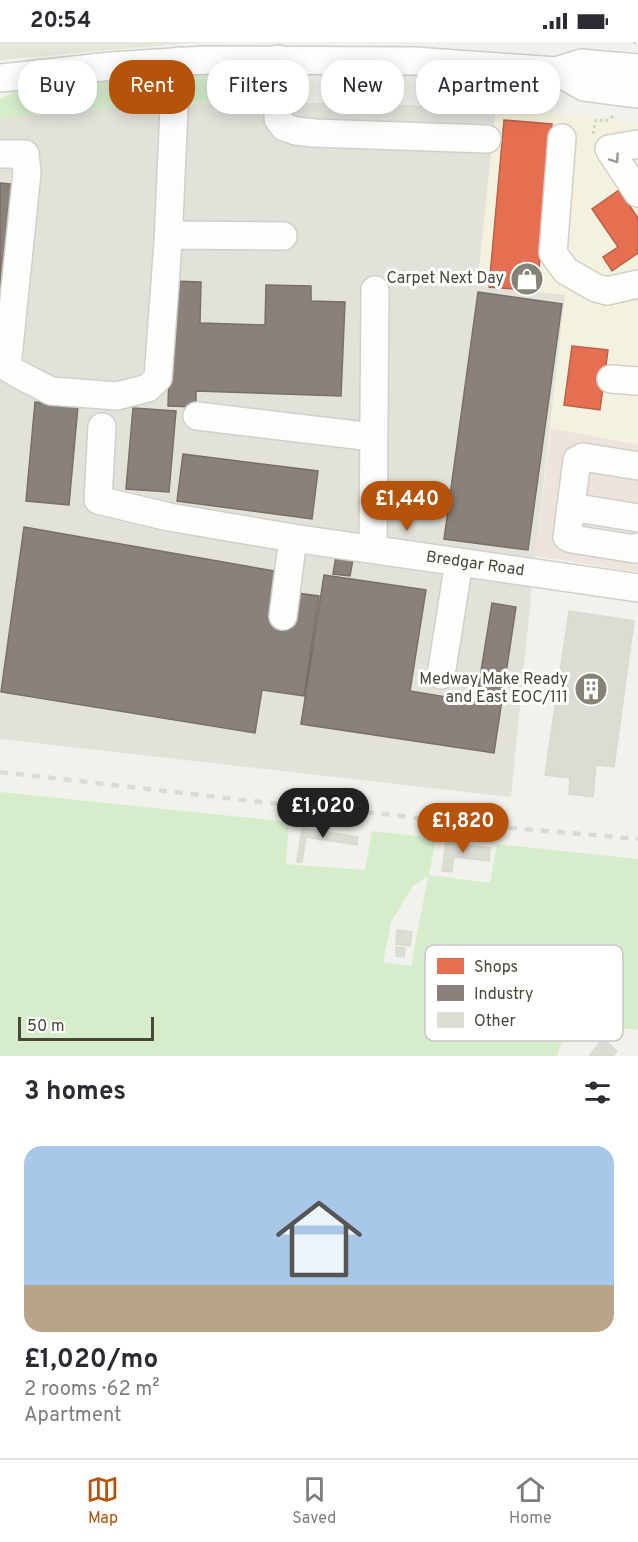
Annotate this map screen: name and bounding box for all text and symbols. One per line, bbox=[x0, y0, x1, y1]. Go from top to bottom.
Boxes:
text: 20:54 bbox=[30, 8, 91, 35]
chip: Buy bbox=[18, 60, 97, 114]
chip: Rent bbox=[109, 60, 195, 114]
chip: Filters bbox=[207, 60, 309, 114]
chip: New bbox=[321, 60, 404, 114]
chip: Apartment bbox=[416, 60, 560, 114]
one-way arrow bbox=[608, 152, 619, 163]
shop icon: Carpet Next Day bbox=[509, 261, 545, 297]
place label: Carpet Next Day bbox=[386, 269, 504, 289]
pin: £1,440 bbox=[358, 481, 456, 532]
text: £1,440 bbox=[375, 487, 439, 513]
street label: Bredgar Road bbox=[425, 547, 526, 581]
place label: Medway Make Ready and East EOC/111 bbox=[419, 670, 568, 708]
building icon: Medway Make Ready and East EOC/111 bbox=[573, 671, 609, 707]
pin: £1,020 bbox=[274, 788, 372, 839]
text: £1,020 bbox=[291, 794, 355, 820]
pin: £1,820 bbox=[414, 803, 512, 854]
text: £1,820 bbox=[432, 809, 494, 835]
legend bbox=[425, 945, 623, 1041]
text: Shops bbox=[474, 958, 518, 978]
text: Industry bbox=[474, 985, 533, 1005]
text: Other bbox=[474, 1012, 516, 1032]
scale bar bbox=[18, 1014, 154, 1042]
text: 50 m bbox=[27, 1017, 65, 1037]
text: 3 homes bbox=[24, 1076, 126, 1109]
icon: filters bbox=[581, 1076, 614, 1109]
icon: home bbox=[265, 1185, 373, 1293]
text: £1,020/mo bbox=[24, 1344, 158, 1377]
text: 2 rooms · 62 m² bbox=[24, 1377, 160, 1403]
text: Apartment bbox=[24, 1403, 122, 1429]
tab: Map bbox=[86, 1473, 119, 1529]
tab: Saved bbox=[292, 1473, 336, 1529]
tab: Home bbox=[509, 1473, 552, 1529]

